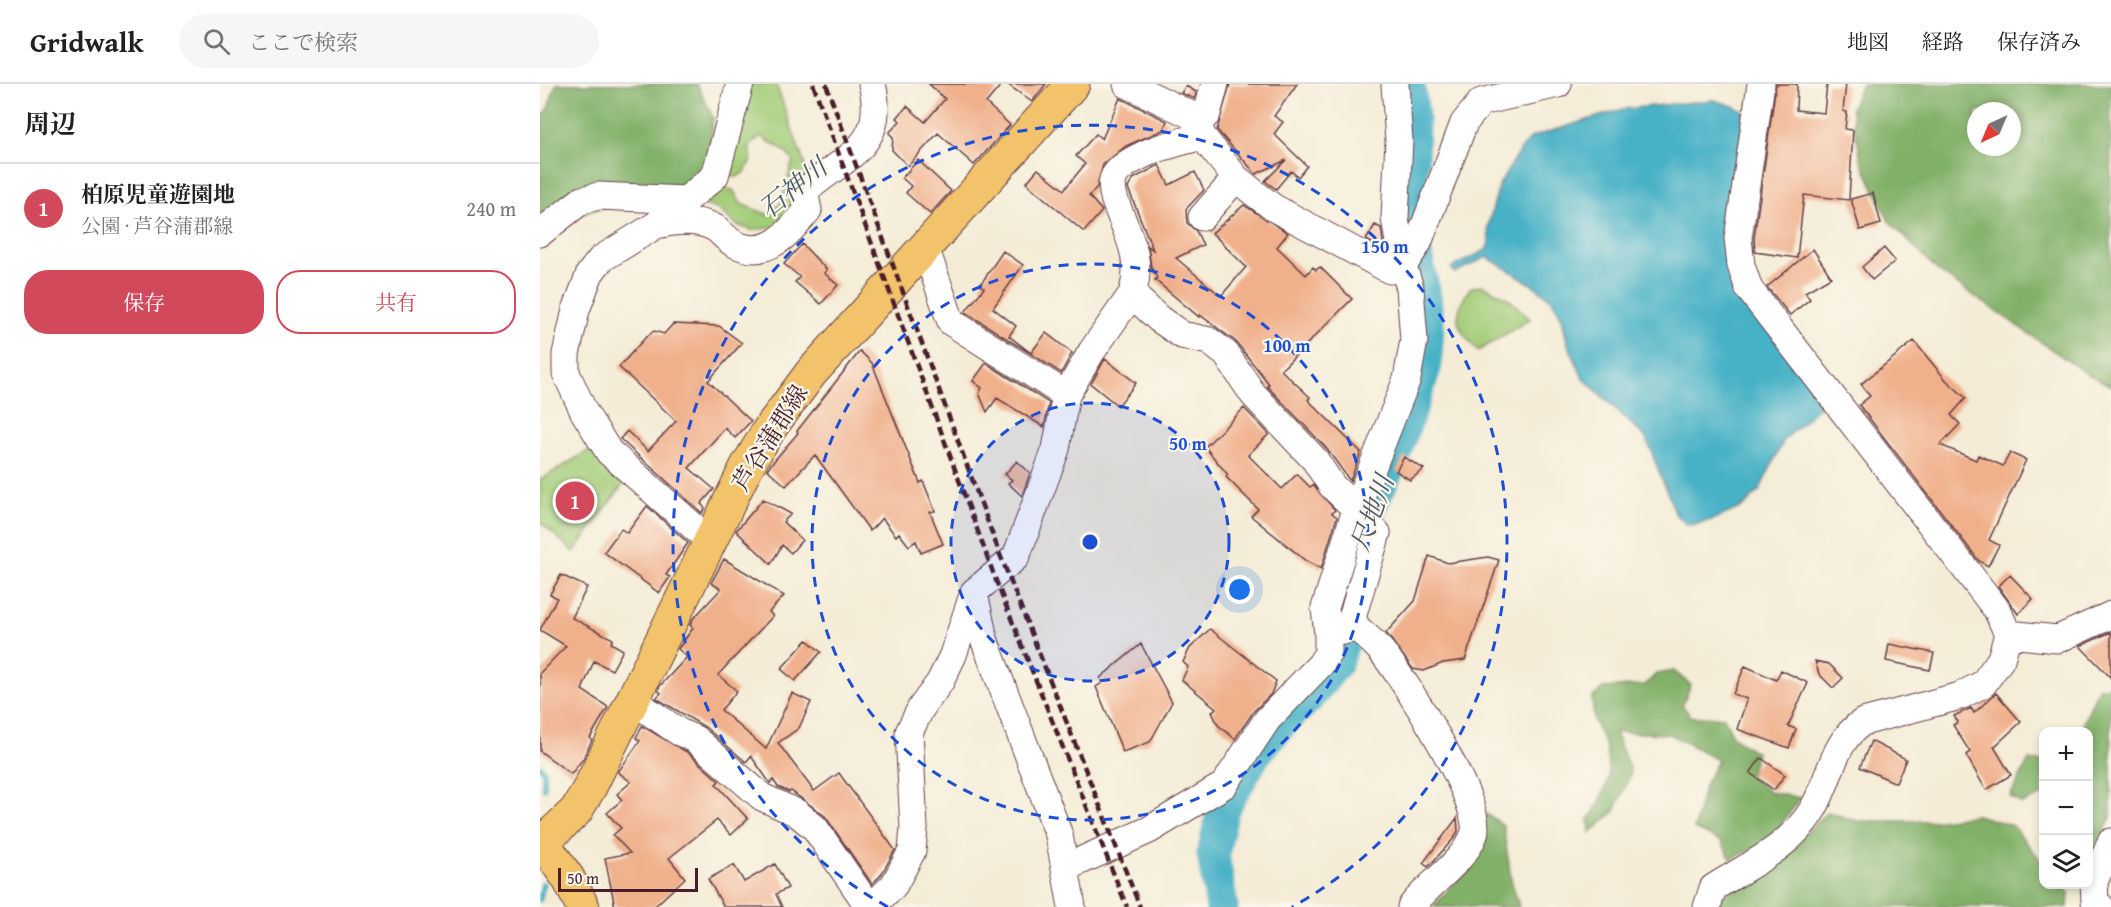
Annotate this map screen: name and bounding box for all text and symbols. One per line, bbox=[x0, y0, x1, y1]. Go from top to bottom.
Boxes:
search box bbox=[179, 14, 599, 68]
text: Gridwalk bbox=[30, 21, 143, 62]
icon: search bbox=[200, 25, 233, 58]
text: ここで検索 bbox=[248, 26, 358, 58]
text: 地図 bbox=[1847, 26, 1889, 57]
text: 経路 bbox=[1922, 26, 1964, 57]
text: 保存済み bbox=[1997, 26, 2081, 57]
north arrow bbox=[1967, 102, 2021, 156]
text: 周辺 bbox=[24, 104, 76, 143]
water label: 石神川 bbox=[750, 146, 838, 227]
text: 柏原児童遊園地 bbox=[81, 178, 235, 210]
text: 1 bbox=[38, 194, 49, 223]
text: 240 m bbox=[466, 194, 516, 223]
text: 公園 · 芦谷蒲郡線 bbox=[81, 211, 233, 240]
text: 150 m bbox=[1361, 233, 1409, 260]
button: 保存 bbox=[24, 270, 264, 334]
button: 共有 bbox=[276, 270, 516, 334]
text: 100 m bbox=[1263, 332, 1311, 359]
street label: 芦谷蒲郡線 bbox=[723, 378, 816, 498]
text: 50 m bbox=[1169, 430, 1208, 457]
water label: 尺地川 bbox=[1340, 467, 1404, 556]
pin: 1 bbox=[555, 478, 594, 524]
centre of rings bbox=[1080, 532, 1100, 552]
your location bbox=[1225, 575, 1254, 604]
map controls bbox=[2039, 727, 2093, 889]
button: + bbox=[2039, 727, 2093, 781]
button: − bbox=[2039, 781, 2093, 835]
button: layers bbox=[2039, 835, 2093, 889]
scale bar bbox=[558, 865, 698, 892]
text: 50 m bbox=[567, 866, 599, 890]

